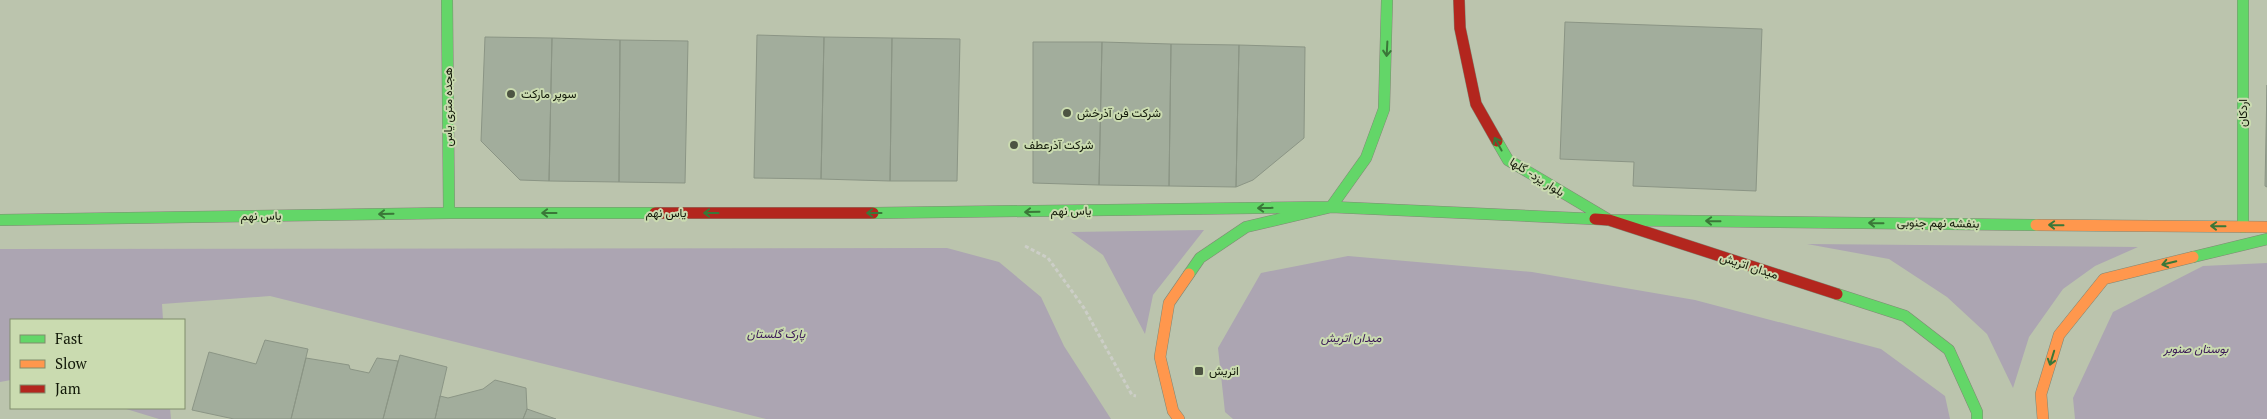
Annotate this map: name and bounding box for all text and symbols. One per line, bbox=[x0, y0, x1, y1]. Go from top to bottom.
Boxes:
one-way arrow bbox=[1382, 40, 1391, 56]
street label: هجده متری یاس bbox=[440, 67, 456, 147]
place label: سوپر مارکت bbox=[521, 86, 577, 102]
marker: سوپر مارکت bbox=[505, 88, 517, 100]
street label: اردکان bbox=[2235, 99, 2251, 127]
place label: شرکت فن آذرخش bbox=[1077, 105, 1161, 121]
marker: شرکت فن آذرخش bbox=[1061, 107, 1073, 119]
place label: شرکت آذرعطف bbox=[1024, 137, 1094, 153]
one-way arrow bbox=[1493, 138, 1503, 152]
marker: شرکت آذرعطف bbox=[1008, 139, 1020, 151]
street label: بلوار یزد- گلها bbox=[1507, 154, 1567, 200]
street label: یاس نهم bbox=[1050, 203, 1092, 219]
one-way arrow bbox=[1257, 203, 1274, 213]
street label: یاس نهم bbox=[646, 205, 687, 221]
one-way arrow bbox=[1025, 207, 1041, 216]
street label: یاس نهم bbox=[240, 208, 282, 224]
one-way arrow bbox=[541, 208, 557, 218]
one-way arrow bbox=[703, 208, 720, 218]
one-way arrow bbox=[866, 208, 882, 218]
one-way arrow bbox=[378, 209, 394, 219]
street label: بنفشه نهم جنوبی bbox=[1897, 214, 1979, 232]
one-way arrow bbox=[1706, 216, 1722, 226]
one-way arrow bbox=[1868, 218, 1884, 228]
one-way arrow bbox=[2048, 220, 2064, 230]
one-way arrow bbox=[2211, 222, 2227, 231]
street label: میدان اتریش bbox=[1718, 249, 1780, 283]
one-way arrow bbox=[2161, 259, 2177, 268]
legend bbox=[10, 319, 185, 409]
park label: پارک گلستان bbox=[747, 326, 805, 342]
text: Fast bbox=[55, 328, 83, 348]
park label: میدان اتریش bbox=[1321, 330, 1382, 346]
park label: بوستان صنوبر bbox=[2163, 341, 2229, 357]
one-way arrow bbox=[2046, 350, 2056, 366]
text: Slow bbox=[55, 353, 88, 373]
place label: اتریش bbox=[1209, 363, 1239, 379]
marker: اتریش bbox=[1193, 365, 1205, 377]
text: Jam bbox=[55, 378, 81, 398]

